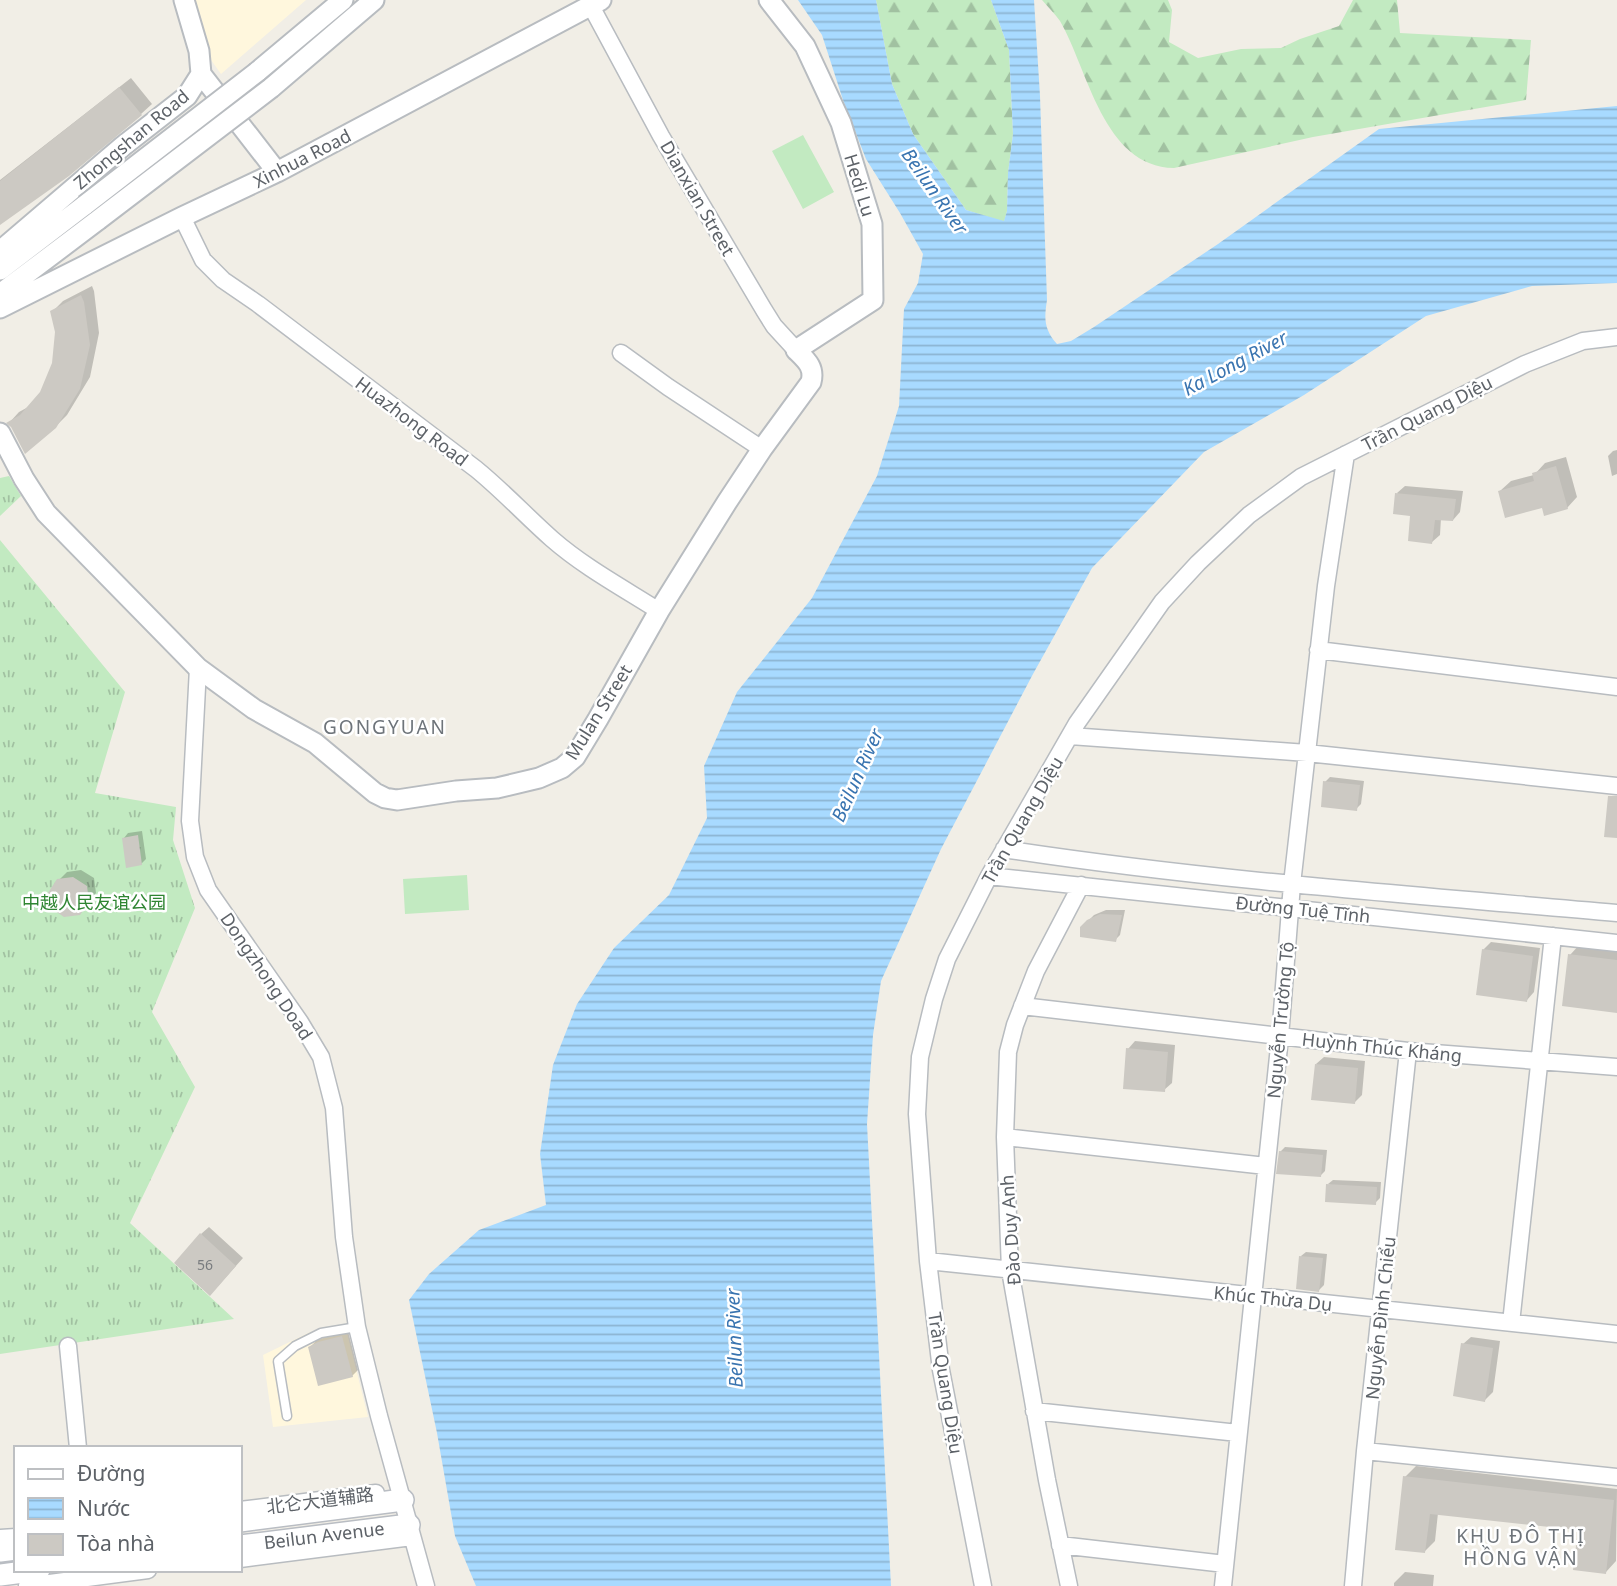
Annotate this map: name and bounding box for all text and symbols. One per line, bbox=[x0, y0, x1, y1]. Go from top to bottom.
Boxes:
street label: Zhongshan Road bbox=[68, 84, 194, 194]
street label: Xinhua Road bbox=[249, 123, 355, 193]
street label: Dianxian Street bbox=[655, 136, 741, 260]
water label: Beilun River bbox=[896, 143, 975, 240]
street label: Hedi Lu bbox=[839, 151, 881, 219]
water label: Ka Long River bbox=[1178, 324, 1293, 401]
street label: Trần Quang Diệu bbox=[1358, 370, 1496, 456]
street label: Huazhong Road bbox=[351, 371, 473, 471]
street label: Mulan Street bbox=[559, 659, 637, 764]
district label: GONGYUAN bbox=[323, 714, 447, 740]
water label: Beilun River bbox=[825, 723, 890, 826]
street label: Trần Quang Diệu bbox=[976, 752, 1068, 888]
park label: 中越人民友谊公园 bbox=[22, 890, 166, 914]
street label: Đường Tuệ Tĩnh bbox=[1235, 890, 1371, 928]
street label: Dongzhong Doad bbox=[215, 908, 319, 1044]
street label: Nguyễn Trường Tộ bbox=[1261, 941, 1299, 1099]
street label: Huỳnh Thúc Kháng bbox=[1301, 1027, 1463, 1067]
street label: Đào Duy Anh bbox=[994, 1174, 1026, 1286]
street label: Nguyễn Đình Chiểu bbox=[1359, 1235, 1401, 1401]
house number: 56 bbox=[197, 1255, 213, 1274]
street label: Khúc Thừa Dụ bbox=[1213, 1280, 1333, 1316]
water label: Beilun River bbox=[719, 1286, 749, 1388]
street label: Trần Quang Diệu bbox=[923, 1310, 969, 1456]
legend bbox=[14, 1446, 242, 1572]
text: Đường bbox=[77, 1459, 145, 1487]
street label: 北仑大道辅路 bbox=[265, 1482, 375, 1518]
text: Nước bbox=[77, 1494, 130, 1522]
street label: Beilun Avenue bbox=[262, 1516, 386, 1554]
district label: KHU ĐÔ THỊ HỒNG VẬN bbox=[1456, 1523, 1586, 1571]
text: Tòa nhà bbox=[77, 1529, 155, 1557]

